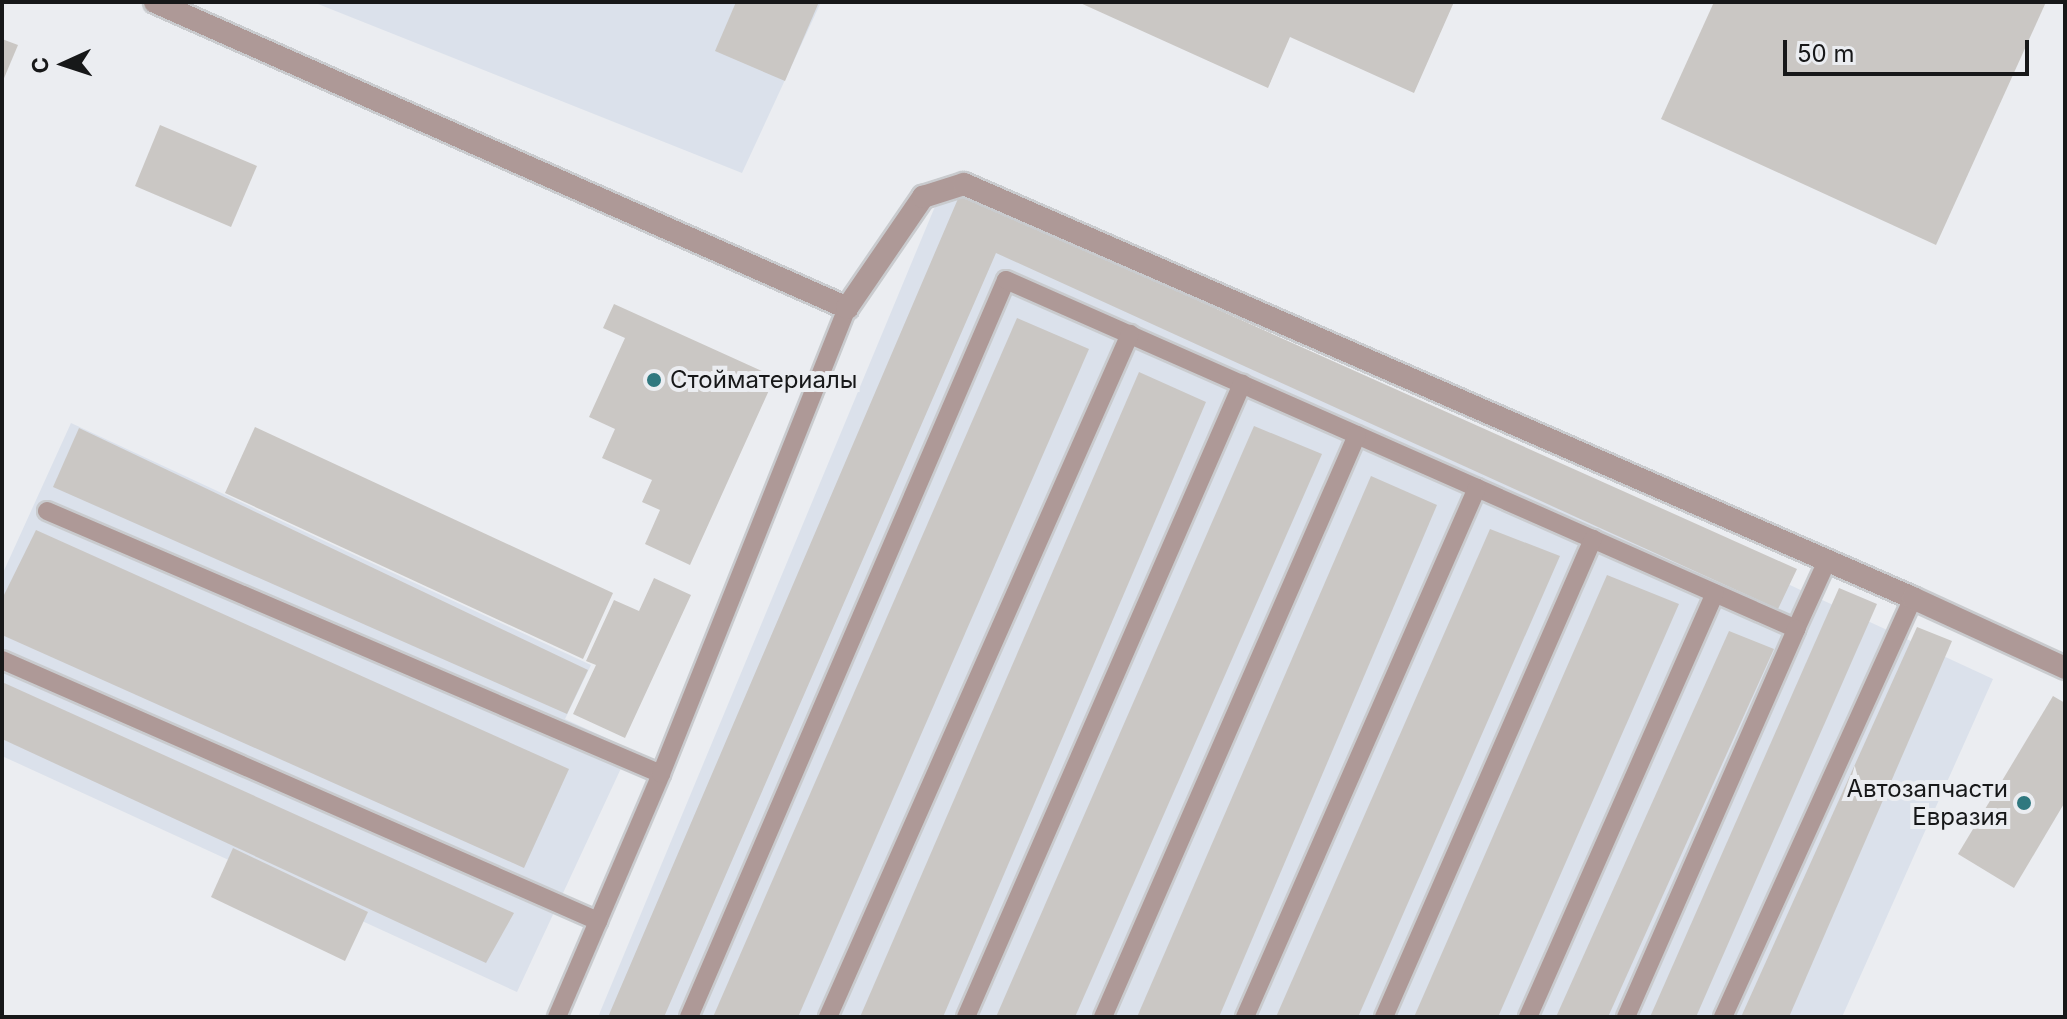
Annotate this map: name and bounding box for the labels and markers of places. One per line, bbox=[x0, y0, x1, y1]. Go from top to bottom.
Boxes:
place label: Стойматериалы bbox=[670, 366, 857, 394]
marker: Стойматериалы bbox=[645, 371, 663, 389]
place label: Автозапчасти Евразия bbox=[1846, 775, 2008, 831]
marker: Автозапчасти Евразия bbox=[2015, 794, 2033, 812]

